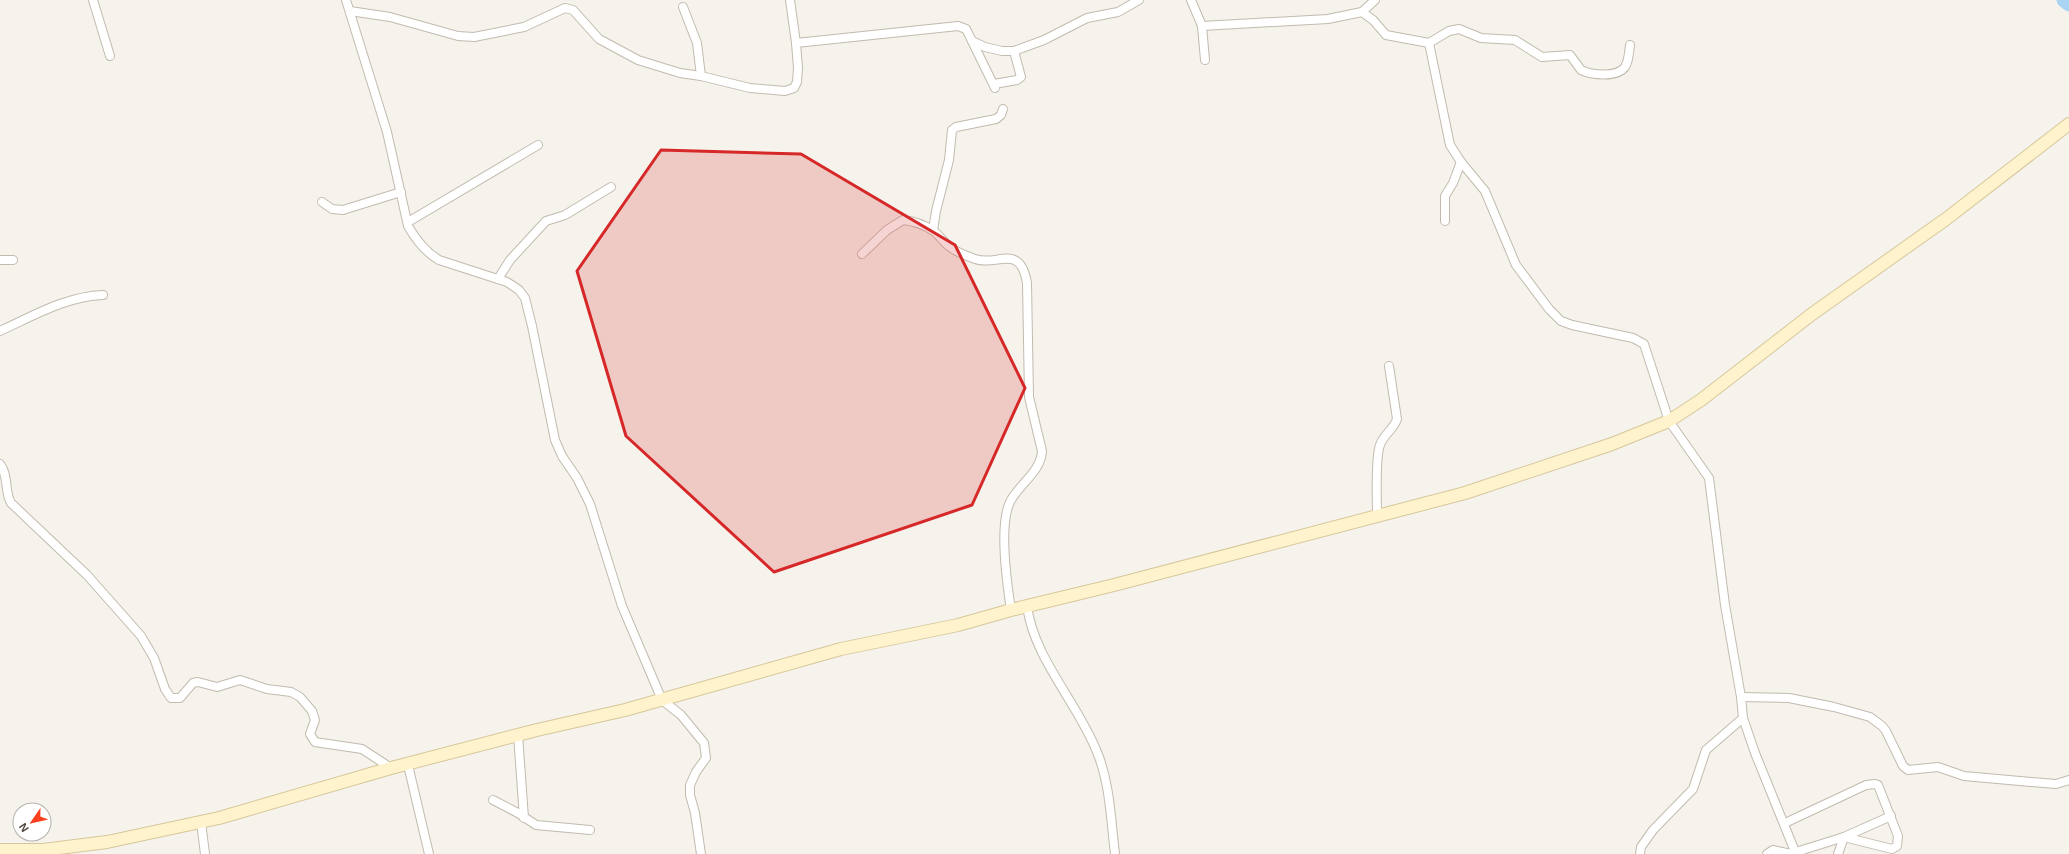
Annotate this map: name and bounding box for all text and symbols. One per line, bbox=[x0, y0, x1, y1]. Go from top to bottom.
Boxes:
north arrow bbox=[12, 802, 52, 842]
text: N bbox=[16, 821, 31, 834]

